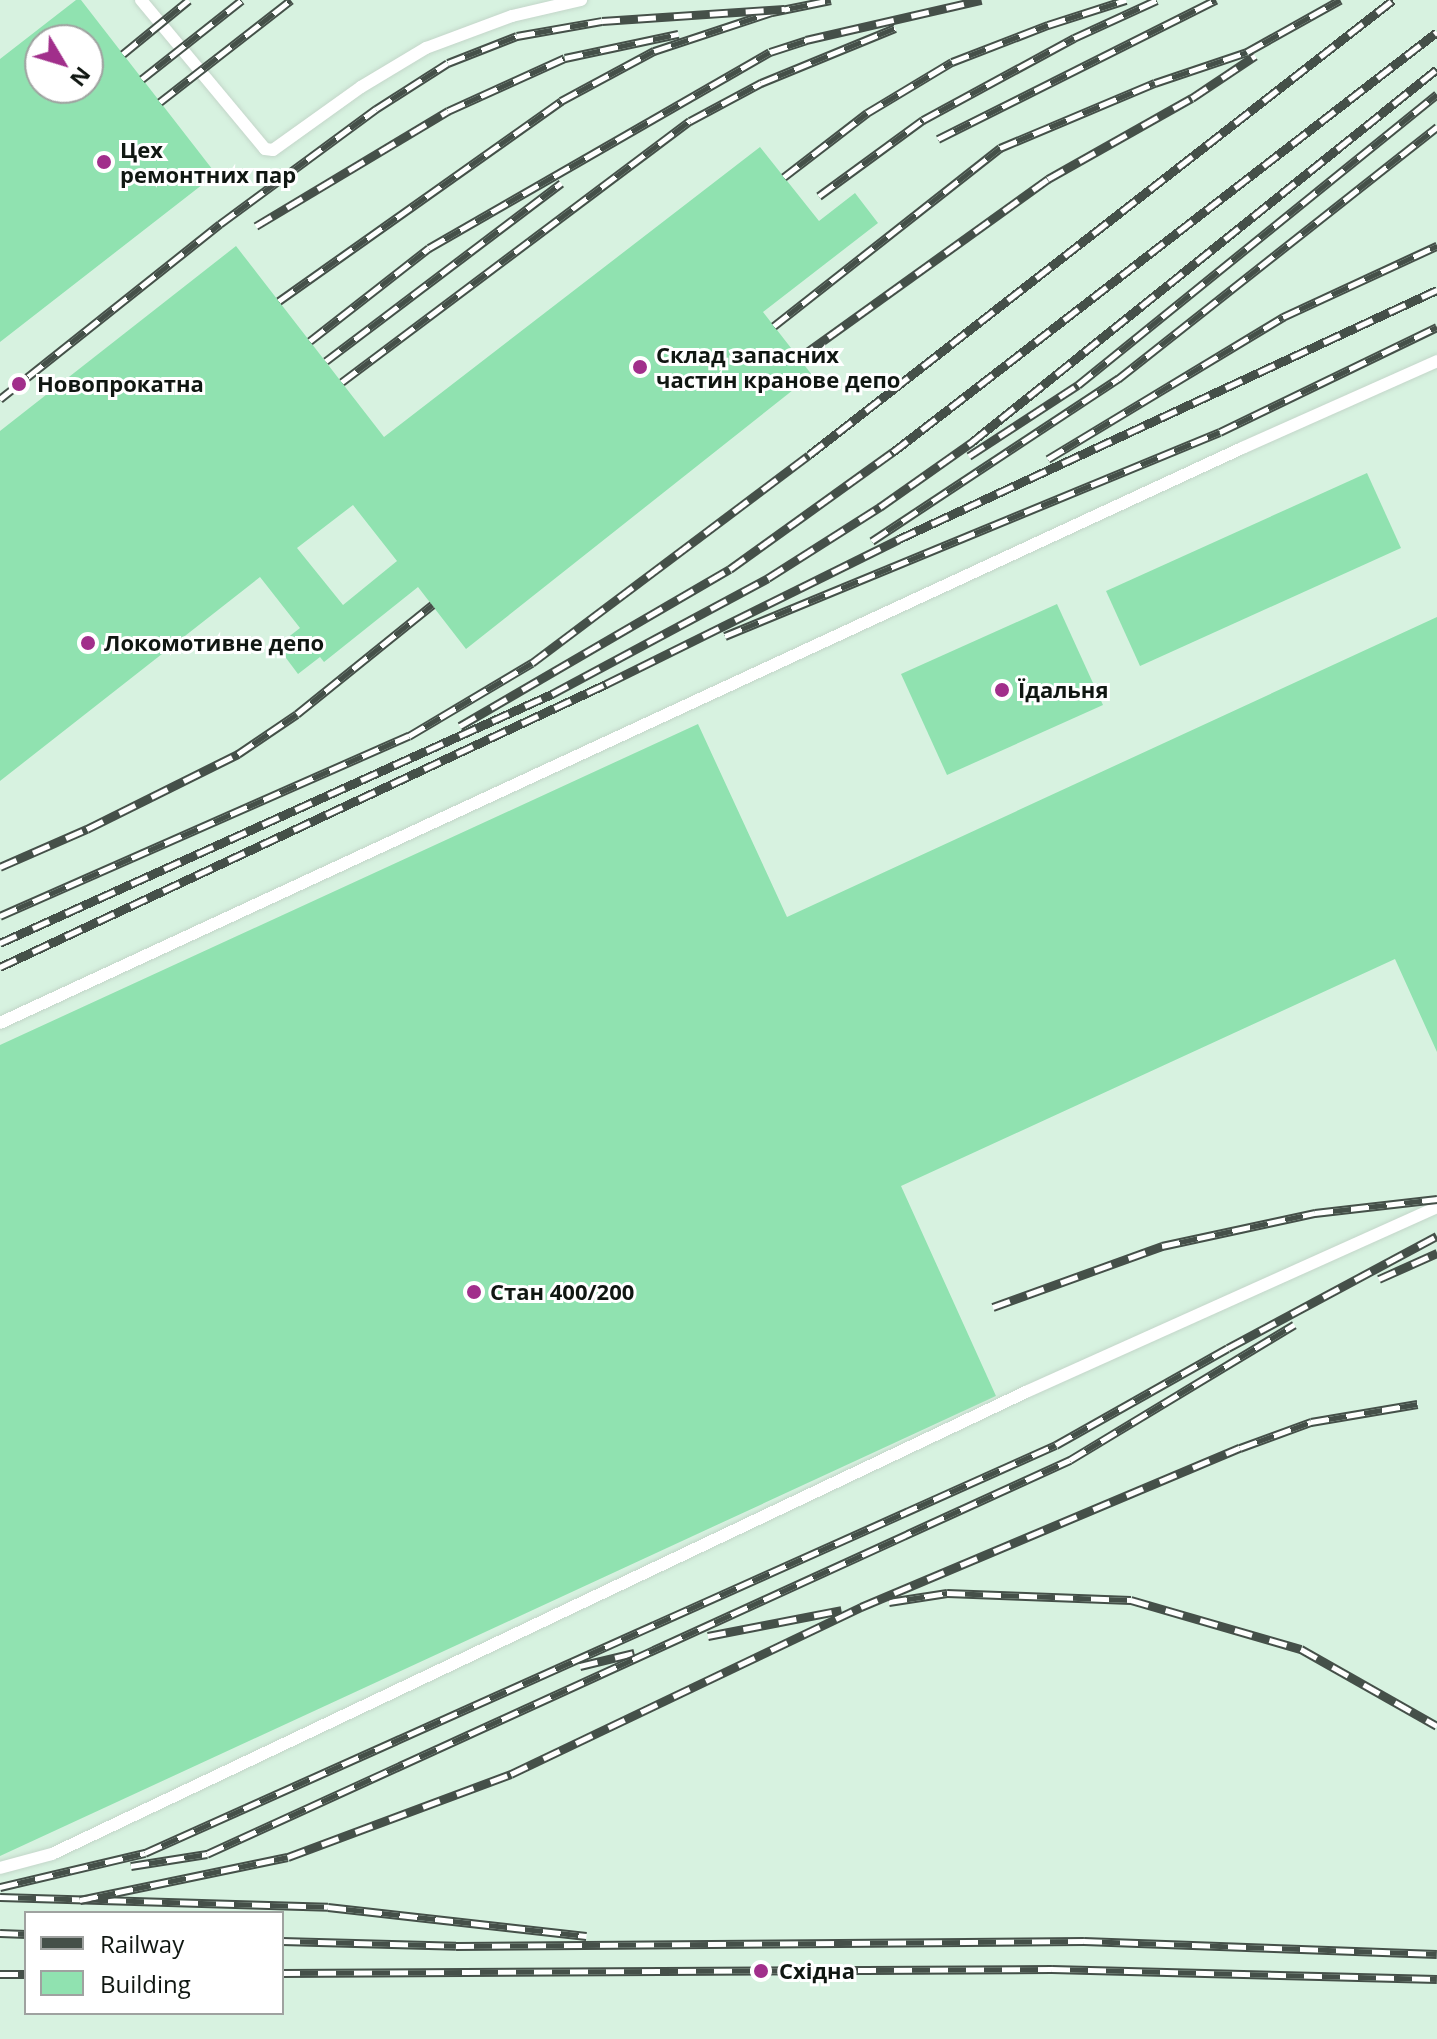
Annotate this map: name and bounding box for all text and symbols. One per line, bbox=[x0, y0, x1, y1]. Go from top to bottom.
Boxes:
north arrow bbox=[24, 24, 104, 104]
text: N bbox=[64, 61, 99, 94]
place label: Цех ремонтних пар bbox=[120, 136, 296, 188]
marker: Цех ремонтних пар bbox=[95, 153, 113, 171]
place label: Склад запасних частин кранове депо bbox=[656, 341, 900, 392]
marker: Склад запасних частин кранове депо bbox=[631, 358, 649, 376]
place label: Новопрокатна bbox=[37, 371, 204, 397]
marker: Новопрокатна bbox=[8, 373, 30, 395]
place label: Локомотивне депо bbox=[104, 630, 324, 656]
marker: Локомотивне депо bbox=[79, 634, 97, 652]
place label: Їдальня bbox=[1018, 677, 1108, 703]
marker: Їдальня bbox=[993, 681, 1011, 699]
place label: Стан 400/200 bbox=[490, 1279, 634, 1305]
marker: Стан 400/200 bbox=[465, 1283, 483, 1301]
legend bbox=[24, 1911, 284, 2015]
text: Railway bbox=[100, 1927, 184, 1960]
place label: Східна bbox=[779, 1958, 855, 1984]
marker: Східна bbox=[750, 1960, 772, 1982]
text: Building bbox=[100, 1967, 191, 2000]

